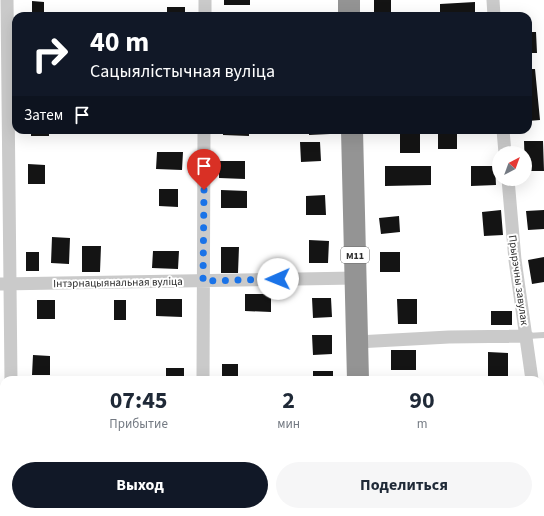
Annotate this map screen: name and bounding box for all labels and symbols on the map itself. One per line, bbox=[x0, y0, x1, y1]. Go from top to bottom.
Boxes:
north arrow bbox=[492, 146, 532, 186]
pin bbox=[187, 149, 221, 190]
street label: Прырэчны завулак bbox=[505, 234, 532, 327]
road number: М11 bbox=[341, 247, 369, 263]
position arrow bbox=[257, 258, 299, 300]
street label: Інтэрнацыянальная вуліца bbox=[53, 274, 183, 291]

